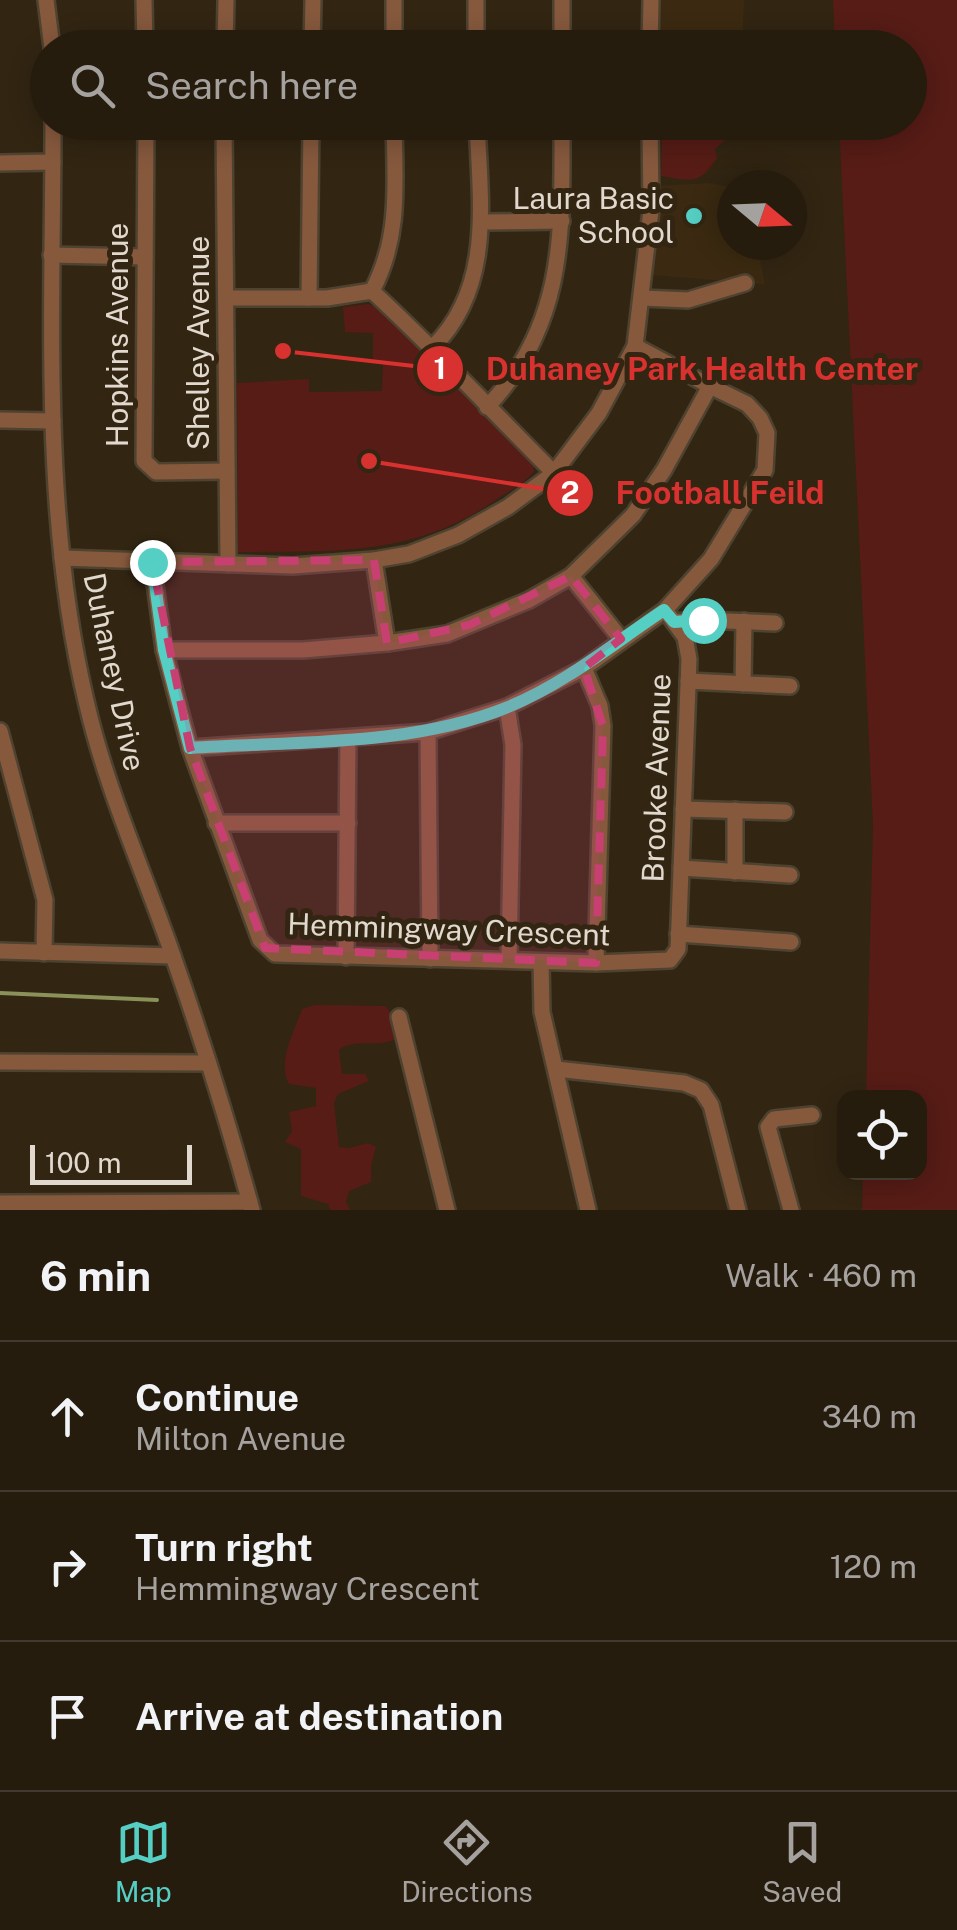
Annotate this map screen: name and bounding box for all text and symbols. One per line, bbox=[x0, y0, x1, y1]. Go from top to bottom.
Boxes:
search box bbox=[30, 30, 927, 140]
icon: search bbox=[65, 58, 120, 113]
text: Search here bbox=[145, 63, 358, 108]
north arrow bbox=[717, 170, 807, 260]
place label: Laura Basic School bbox=[512, 180, 674, 250]
marker: Laura Basic School bbox=[683, 205, 705, 227]
street label: Hopkins Avenue bbox=[99, 223, 135, 447]
street label: Shelley Avenue bbox=[180, 236, 216, 450]
callout: Duhaney Park Health Center bbox=[415, 338, 938, 400]
text: 1 bbox=[434, 350, 446, 386]
text: Duhaney Park Health Center bbox=[486, 350, 918, 387]
callout: Football Feild bbox=[545, 462, 844, 524]
text: 2 bbox=[560, 474, 580, 510]
text: Football Feild bbox=[615, 474, 825, 511]
route end bbox=[130, 540, 176, 586]
street label: Duhaney Drive bbox=[76, 570, 154, 774]
route start bbox=[681, 598, 727, 644]
street label: Brooke Avenue bbox=[634, 673, 678, 883]
street label: Hemmingway Crescent bbox=[287, 905, 611, 953]
map controls bbox=[837, 1090, 927, 1180]
button: locate bbox=[837, 1090, 927, 1180]
scale bar bbox=[30, 1140, 192, 1184]
text: 100 m bbox=[45, 1146, 122, 1179]
text: 6 min bbox=[40, 1251, 151, 1300]
text: Walk · 460 m bbox=[725, 1257, 917, 1294]
text: Continue bbox=[135, 1375, 299, 1420]
icon: ahead bbox=[40, 1389, 95, 1444]
text: 340 m bbox=[822, 1398, 917, 1435]
text: Milton Avenue bbox=[135, 1420, 346, 1457]
text: Turn right bbox=[135, 1525, 313, 1570]
icon: right bbox=[40, 1539, 95, 1594]
text: 120 m bbox=[830, 1548, 917, 1585]
text: Hemmingway Crescent bbox=[135, 1570, 480, 1607]
icon: arrive bbox=[40, 1689, 95, 1744]
text: Arrive at destination bbox=[135, 1694, 503, 1739]
tab: Map bbox=[115, 1815, 172, 1908]
tab: Directions bbox=[401, 1815, 533, 1908]
tab: Saved bbox=[762, 1815, 842, 1908]

